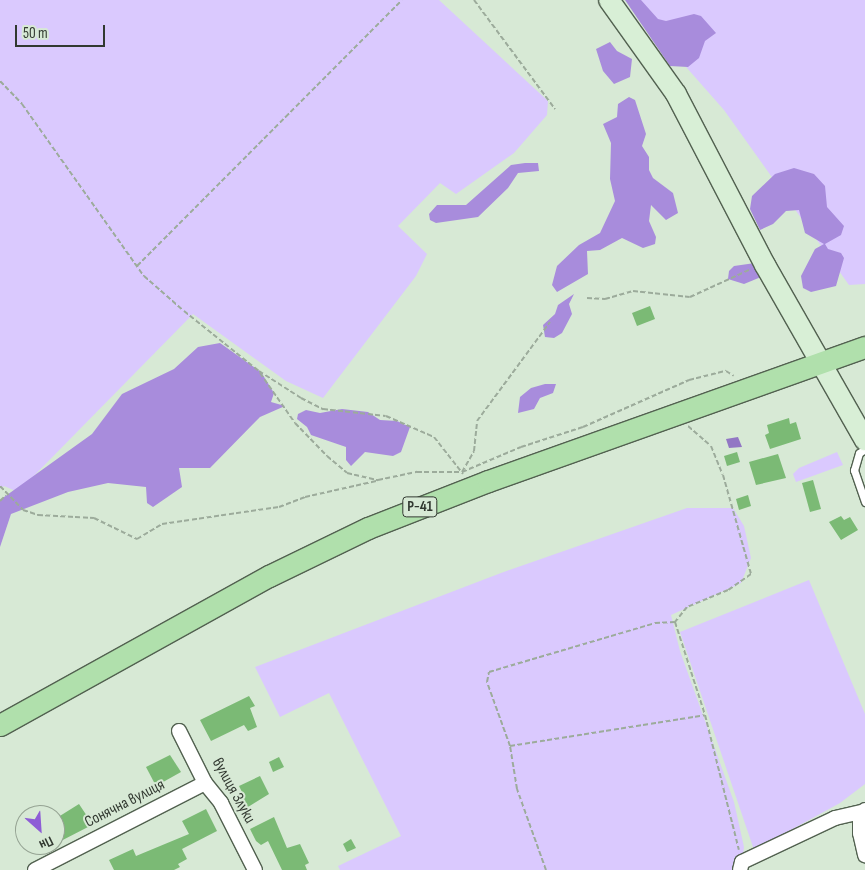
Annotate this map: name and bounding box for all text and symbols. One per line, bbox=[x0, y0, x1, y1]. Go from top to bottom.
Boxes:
scale bar bbox=[18, 15, 108, 47]
text: 50 m bbox=[23, 24, 48, 43]
road number: Р-41 bbox=[401, 494, 439, 520]
street label: вулиця Злуки bbox=[207, 755, 259, 827]
street label: Сонячна вулиця bbox=[82, 776, 168, 832]
north arrow bbox=[15, 805, 65, 855]
text: Пн bbox=[37, 832, 56, 854]

